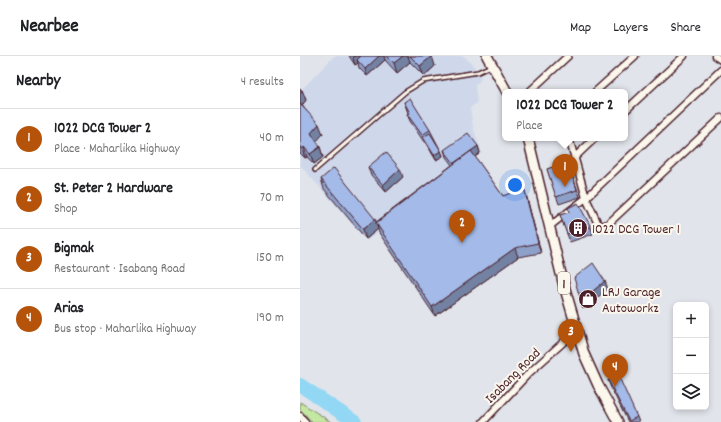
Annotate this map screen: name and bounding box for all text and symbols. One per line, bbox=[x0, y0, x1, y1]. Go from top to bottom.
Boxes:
text: Nearbee bbox=[20, 14, 79, 41]
text: Map bbox=[570, 18, 591, 38]
text: Layers bbox=[613, 18, 648, 38]
text: Share bbox=[670, 18, 701, 38]
text: Nearby bbox=[16, 70, 60, 94]
text: 4 results bbox=[241, 73, 284, 92]
popup bbox=[502, 89, 628, 141]
text: 1022 DCG Tower 2 bbox=[516, 95, 614, 117]
text: Place bbox=[516, 117, 542, 136]
text: 1022 DCG Tower 2 bbox=[54, 118, 151, 140]
text: 1 bbox=[28, 129, 30, 148]
text: 40 m bbox=[260, 129, 284, 148]
text: Place · Maharlika Highway bbox=[54, 140, 180, 159]
pin: 1 bbox=[552, 154, 578, 187]
your location bbox=[505, 175, 525, 195]
text: St. Peter 2 Hardware bbox=[54, 178, 173, 200]
text: 2 bbox=[26, 189, 32, 208]
text: 70 m bbox=[260, 189, 284, 208]
text: Shop bbox=[54, 200, 77, 219]
pin: 2 bbox=[449, 210, 475, 243]
building icon: 1022 DCG Tower 1 bbox=[567, 217, 589, 239]
place label: 1022 DCG Tower 1 bbox=[592, 220, 680, 240]
text: Bigmak bbox=[54, 238, 94, 260]
text: 3 bbox=[26, 249, 32, 268]
text: 150 m bbox=[256, 249, 284, 268]
text: Restaurant · Isabang Road bbox=[54, 260, 185, 279]
road number: 1 bbox=[558, 272, 570, 294]
place label: LRJ Garage Autoworkz bbox=[602, 283, 661, 319]
shop icon: LRJ Garage Autoworkz bbox=[577, 288, 599, 310]
text: Arias bbox=[54, 298, 84, 320]
map controls bbox=[673, 302, 709, 410]
button: + bbox=[673, 302, 709, 338]
text: 4 bbox=[26, 309, 32, 328]
text: 190 m bbox=[256, 309, 284, 328]
pin: 3 bbox=[558, 319, 584, 352]
text: Bus stop · Maharlika Highway bbox=[54, 320, 196, 339]
button: − bbox=[673, 338, 709, 374]
street label: Isabang Road bbox=[481, 344, 546, 409]
pin: 4 bbox=[602, 354, 628, 387]
button: layers bbox=[673, 374, 709, 410]

